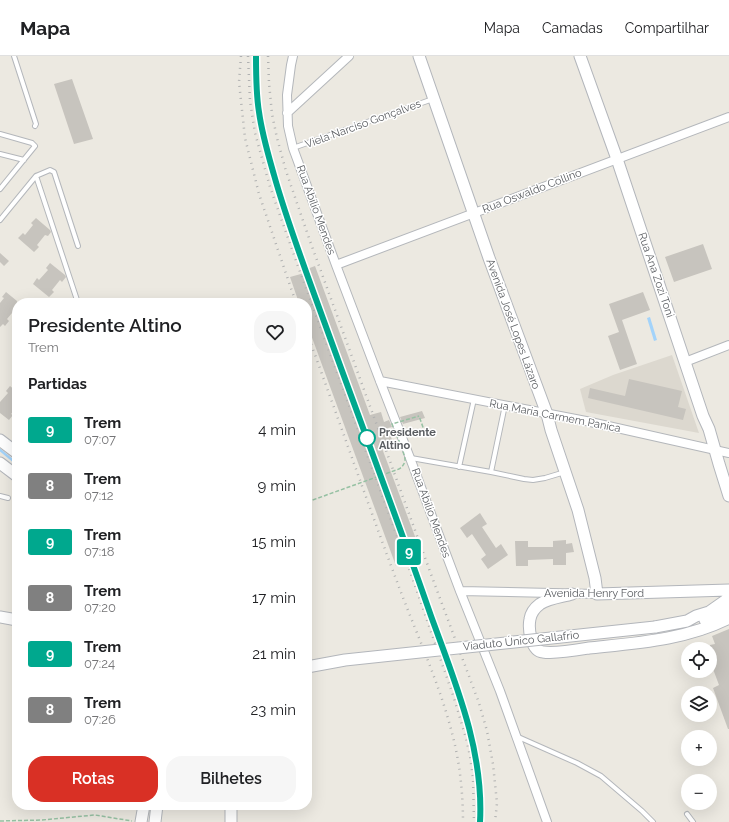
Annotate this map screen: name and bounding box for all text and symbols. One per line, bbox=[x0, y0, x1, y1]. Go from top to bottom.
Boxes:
text: Mapa bbox=[20, 17, 70, 39]
text: Mapa bbox=[484, 20, 520, 36]
text: Camadas bbox=[542, 20, 603, 36]
text: Compartilhar bbox=[625, 20, 709, 36]
street label: Viela Narciso Gonçalves bbox=[303, 97, 423, 151]
street label: Rua Abílio Mendes bbox=[294, 163, 338, 257]
street label: Rua Oswaldo Collino bbox=[481, 166, 584, 216]
street label: Rua Ana Zozi Toni bbox=[635, 231, 677, 319]
street label: Avenida José Lopes Lázaro bbox=[483, 257, 543, 391]
button: heart bbox=[254, 311, 296, 353]
text: Presidente Altino bbox=[28, 314, 182, 336]
text: Trem bbox=[28, 340, 59, 355]
text: Partidas bbox=[28, 375, 87, 393]
street label: Rua Maria Carmem Panica bbox=[488, 397, 622, 435]
text: Trem bbox=[84, 414, 121, 432]
text: 4 min bbox=[258, 421, 296, 439]
text: 9 bbox=[46, 422, 54, 438]
place label: Presidente Altino bbox=[379, 426, 436, 452]
marker: Presidente Altino bbox=[358, 429, 376, 447]
text: 07:07 bbox=[84, 432, 116, 447]
street label: Rua Abílio Mendes bbox=[409, 466, 453, 560]
text: Trem bbox=[84, 470, 121, 488]
text: 9 min bbox=[258, 477, 296, 495]
text: 8 bbox=[46, 478, 54, 494]
text: 07:12 bbox=[84, 488, 114, 503]
text: Trem bbox=[84, 526, 121, 544]
text: 15 min bbox=[252, 533, 296, 551]
text: 9 bbox=[46, 534, 54, 550]
line badge: 9 bbox=[396, 539, 422, 565]
text: 07:18 bbox=[84, 544, 115, 559]
text: 9 bbox=[405, 544, 413, 560]
text: Trem bbox=[84, 582, 121, 600]
street label: Avenida Henry Ford bbox=[544, 587, 644, 600]
text: 17 min bbox=[252, 589, 296, 607]
text: 8 bbox=[46, 590, 54, 606]
text: 07:20 bbox=[84, 600, 116, 615]
street label: Viaduto Único Gallafrio bbox=[462, 627, 580, 654]
text: Trem bbox=[84, 638, 121, 656]
map controls bbox=[681, 642, 717, 810]
button: locate bbox=[681, 642, 717, 678]
text: 21 min bbox=[252, 645, 296, 663]
text: 9 bbox=[46, 646, 54, 662]
text: 07:24 bbox=[84, 656, 115, 671]
button: layers bbox=[681, 686, 717, 722]
text: Trem bbox=[84, 694, 121, 712]
text: 23 min bbox=[251, 701, 296, 719]
text: 8 bbox=[46, 702, 54, 718]
text: 07:26 bbox=[84, 712, 116, 727]
button: + bbox=[681, 730, 717, 766]
button: Rotas bbox=[28, 756, 158, 802]
button: Bilhetes bbox=[166, 756, 296, 802]
button: − bbox=[681, 774, 717, 810]

